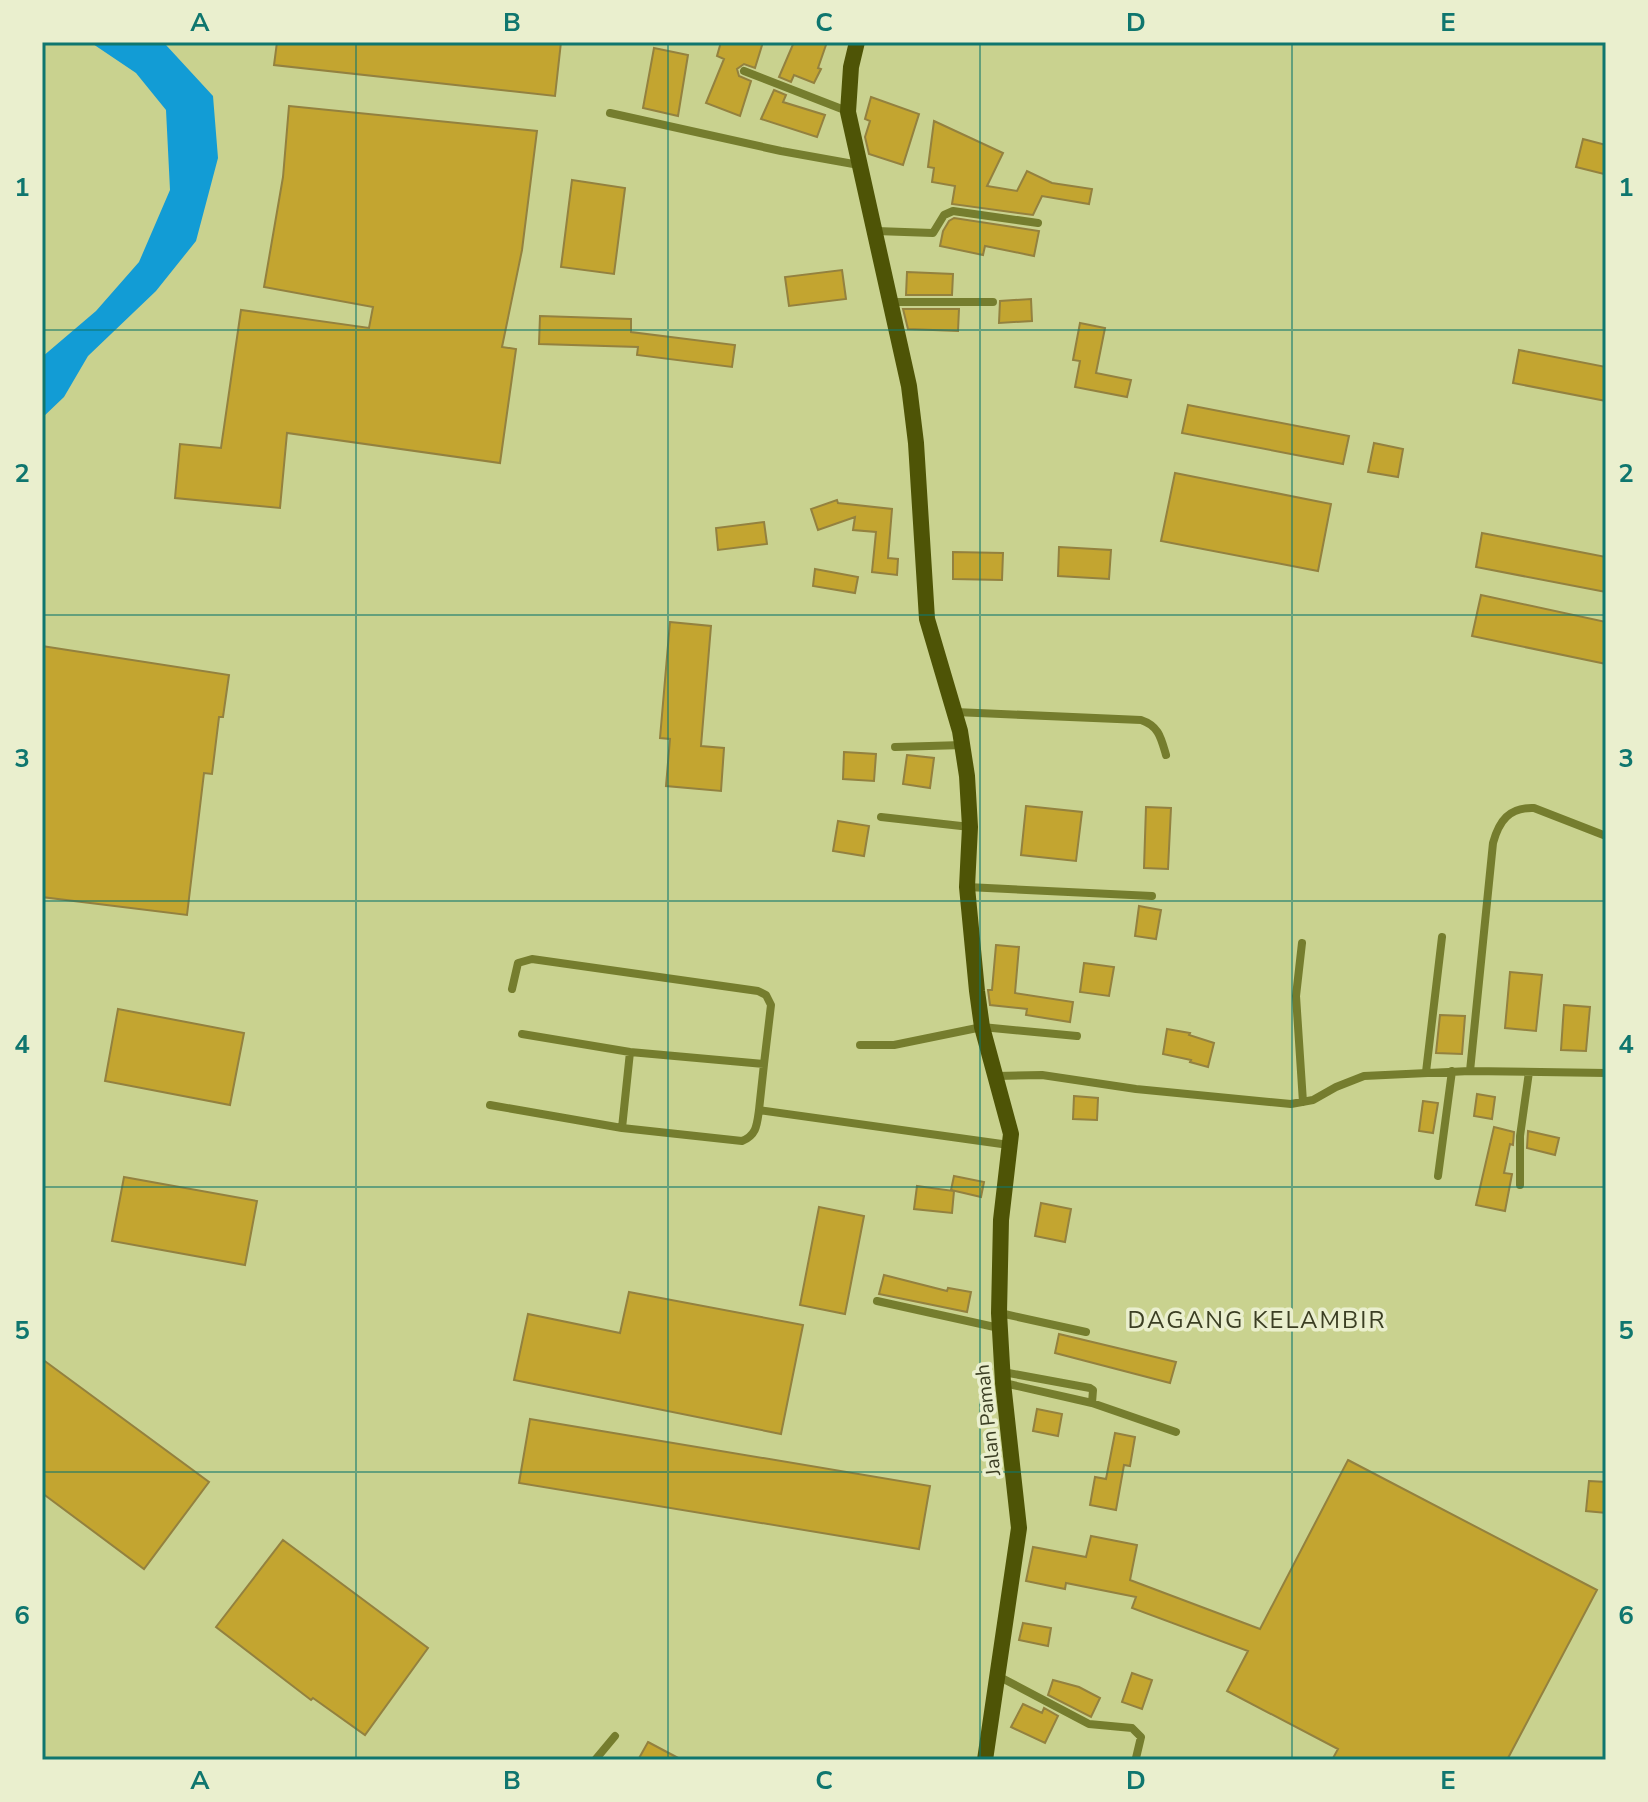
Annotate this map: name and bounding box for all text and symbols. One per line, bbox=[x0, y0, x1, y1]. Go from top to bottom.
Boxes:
text: A bbox=[190, 5, 210, 40]
text: B bbox=[503, 5, 521, 40]
text: C bbox=[815, 5, 833, 40]
text: D bbox=[1126, 5, 1146, 40]
text: E bbox=[1440, 5, 1456, 40]
text: 1 bbox=[14, 170, 30, 205]
text: 1 bbox=[1618, 170, 1634, 205]
text: 2 bbox=[14, 456, 30, 491]
text: 2 bbox=[1618, 456, 1634, 491]
text: 3 bbox=[14, 741, 30, 776]
text: 3 bbox=[1618, 741, 1634, 776]
text: 4 bbox=[14, 1027, 30, 1062]
text: 4 bbox=[1618, 1027, 1634, 1062]
district label: DAGANG KELAMBIR bbox=[1128, 1304, 1386, 1336]
text: 5 bbox=[14, 1313, 30, 1348]
text: 5 bbox=[1618, 1313, 1634, 1348]
street label: Jalan Pamah bbox=[969, 1363, 1007, 1478]
text: 6 bbox=[14, 1598, 30, 1633]
text: 6 bbox=[1618, 1598, 1634, 1633]
text: A bbox=[190, 1763, 210, 1798]
text: B bbox=[503, 1763, 521, 1798]
text: C bbox=[815, 1763, 833, 1798]
text: D bbox=[1126, 1763, 1146, 1798]
text: E bbox=[1440, 1763, 1456, 1798]

